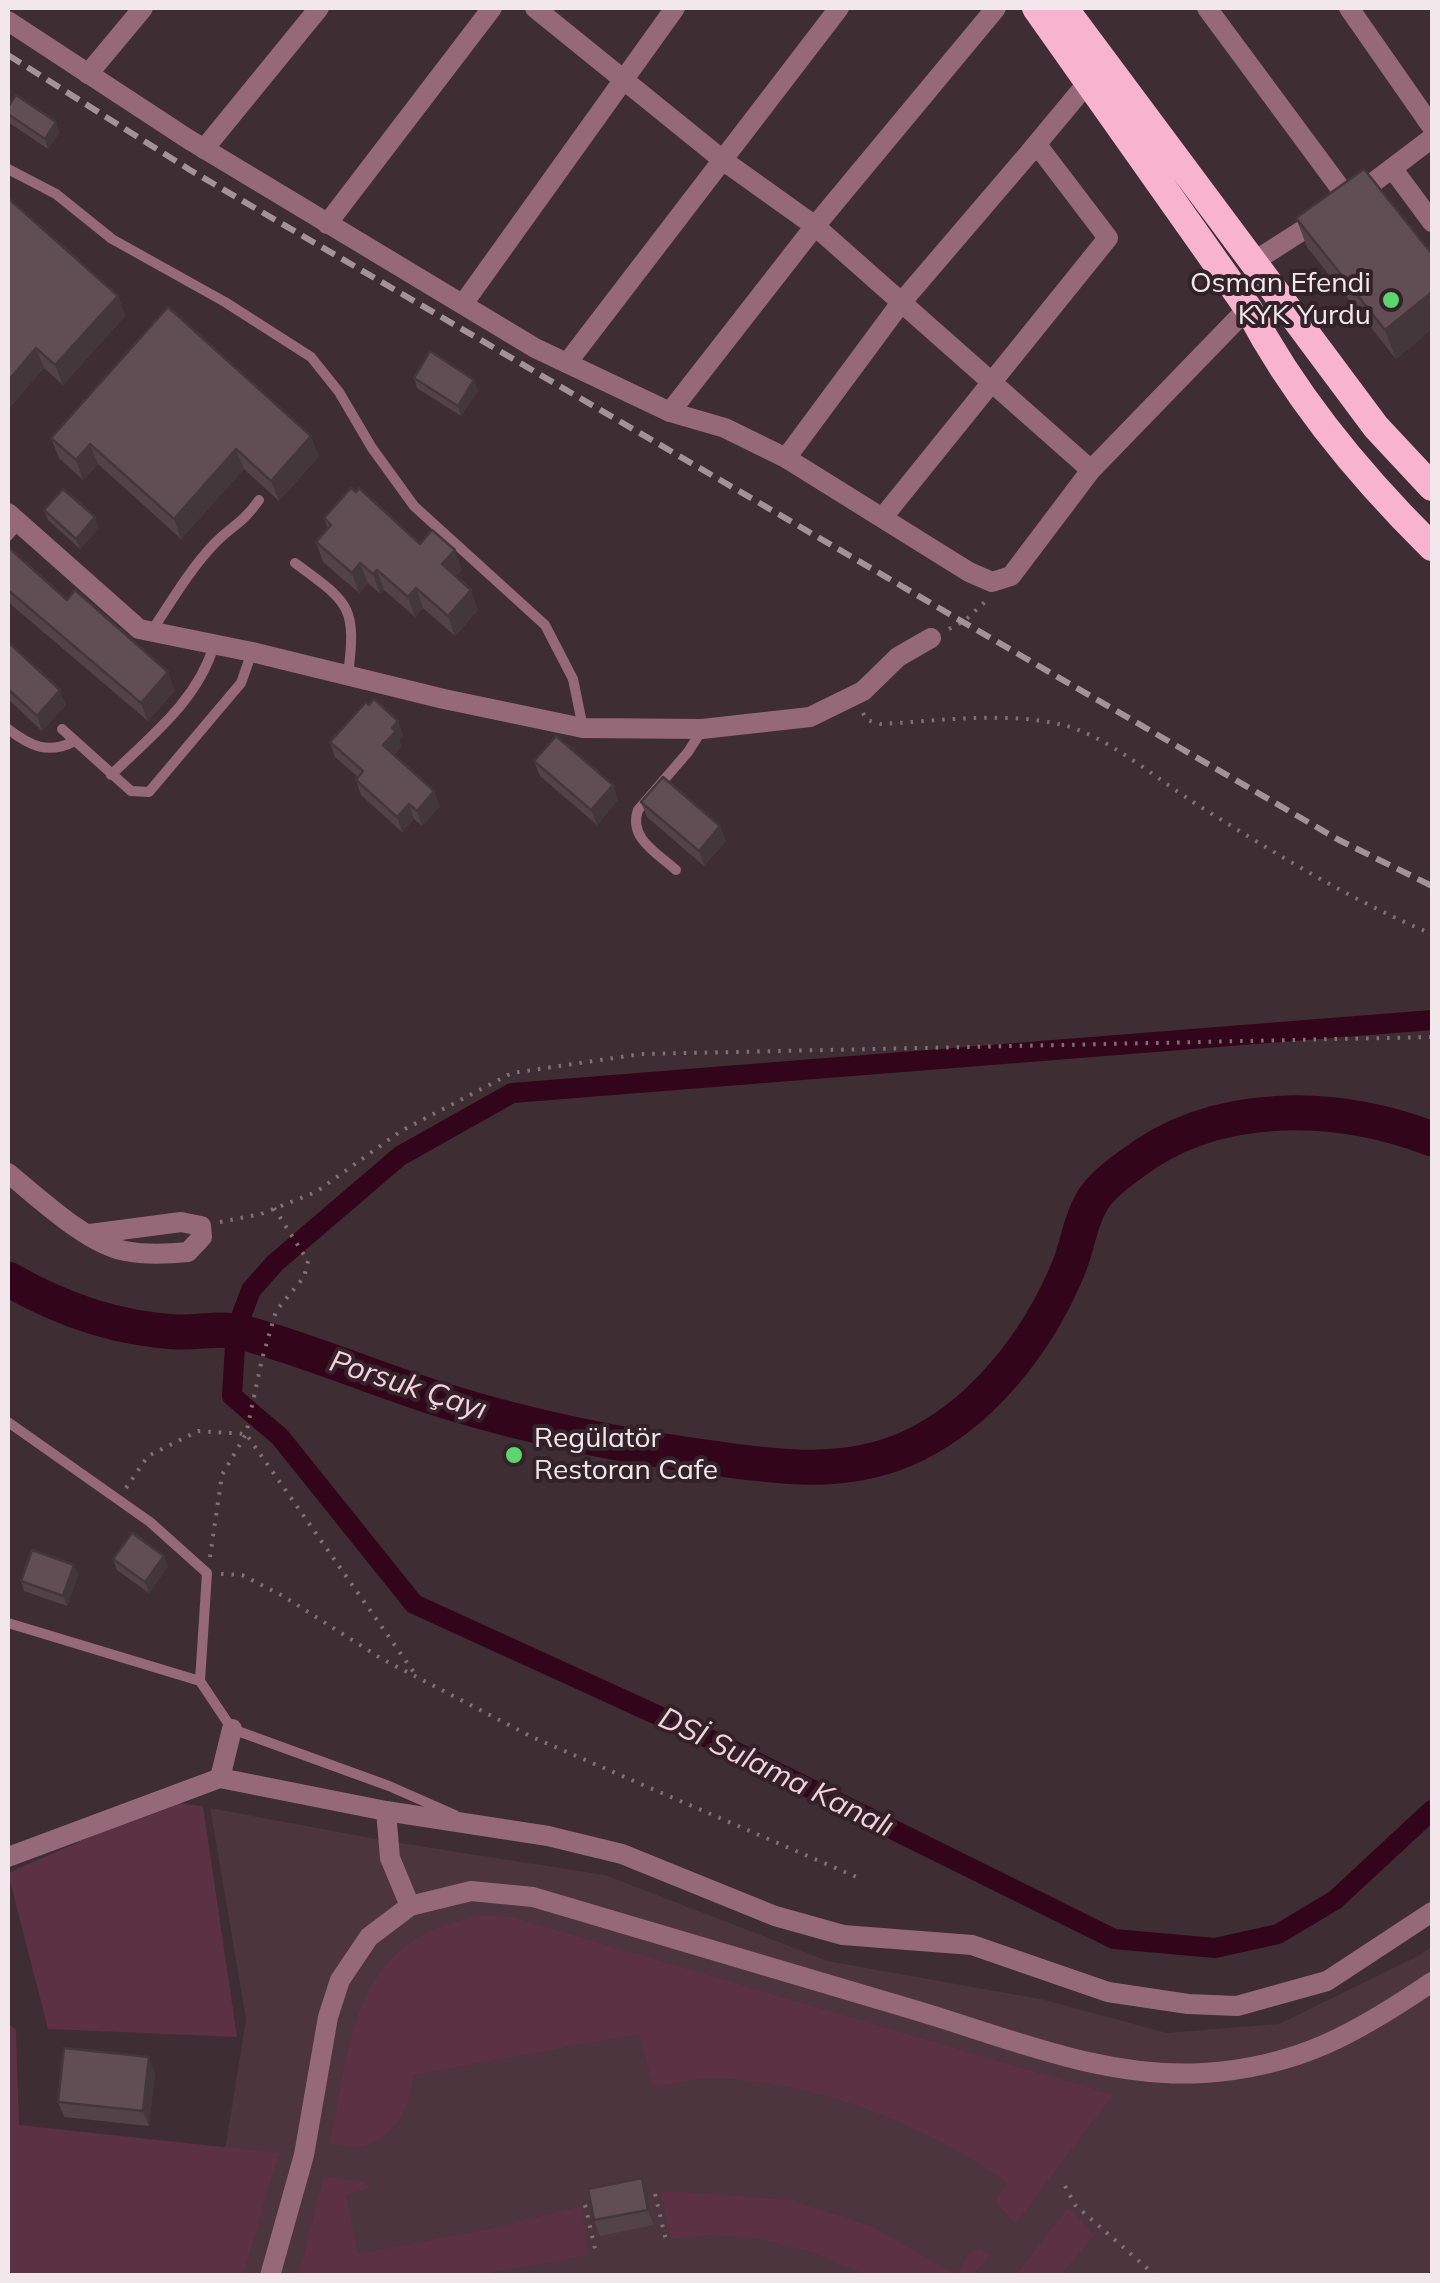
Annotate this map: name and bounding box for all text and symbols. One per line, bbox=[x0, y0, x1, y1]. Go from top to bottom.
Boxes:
place label: Osman Efendi KYK Yurdu bbox=[1190, 267, 1371, 333]
marker: Osman Efendi KYK Yurdu bbox=[1380, 289, 1402, 311]
water label: Porsuk Çayı bbox=[325, 1344, 491, 1428]
place label: Regülatör Restoran Cafe bbox=[534, 1422, 718, 1488]
marker: Regülatör Restoran Cafe bbox=[503, 1444, 525, 1466]
water label: DSİ Sulama Kanalı bbox=[653, 1701, 899, 1845]

